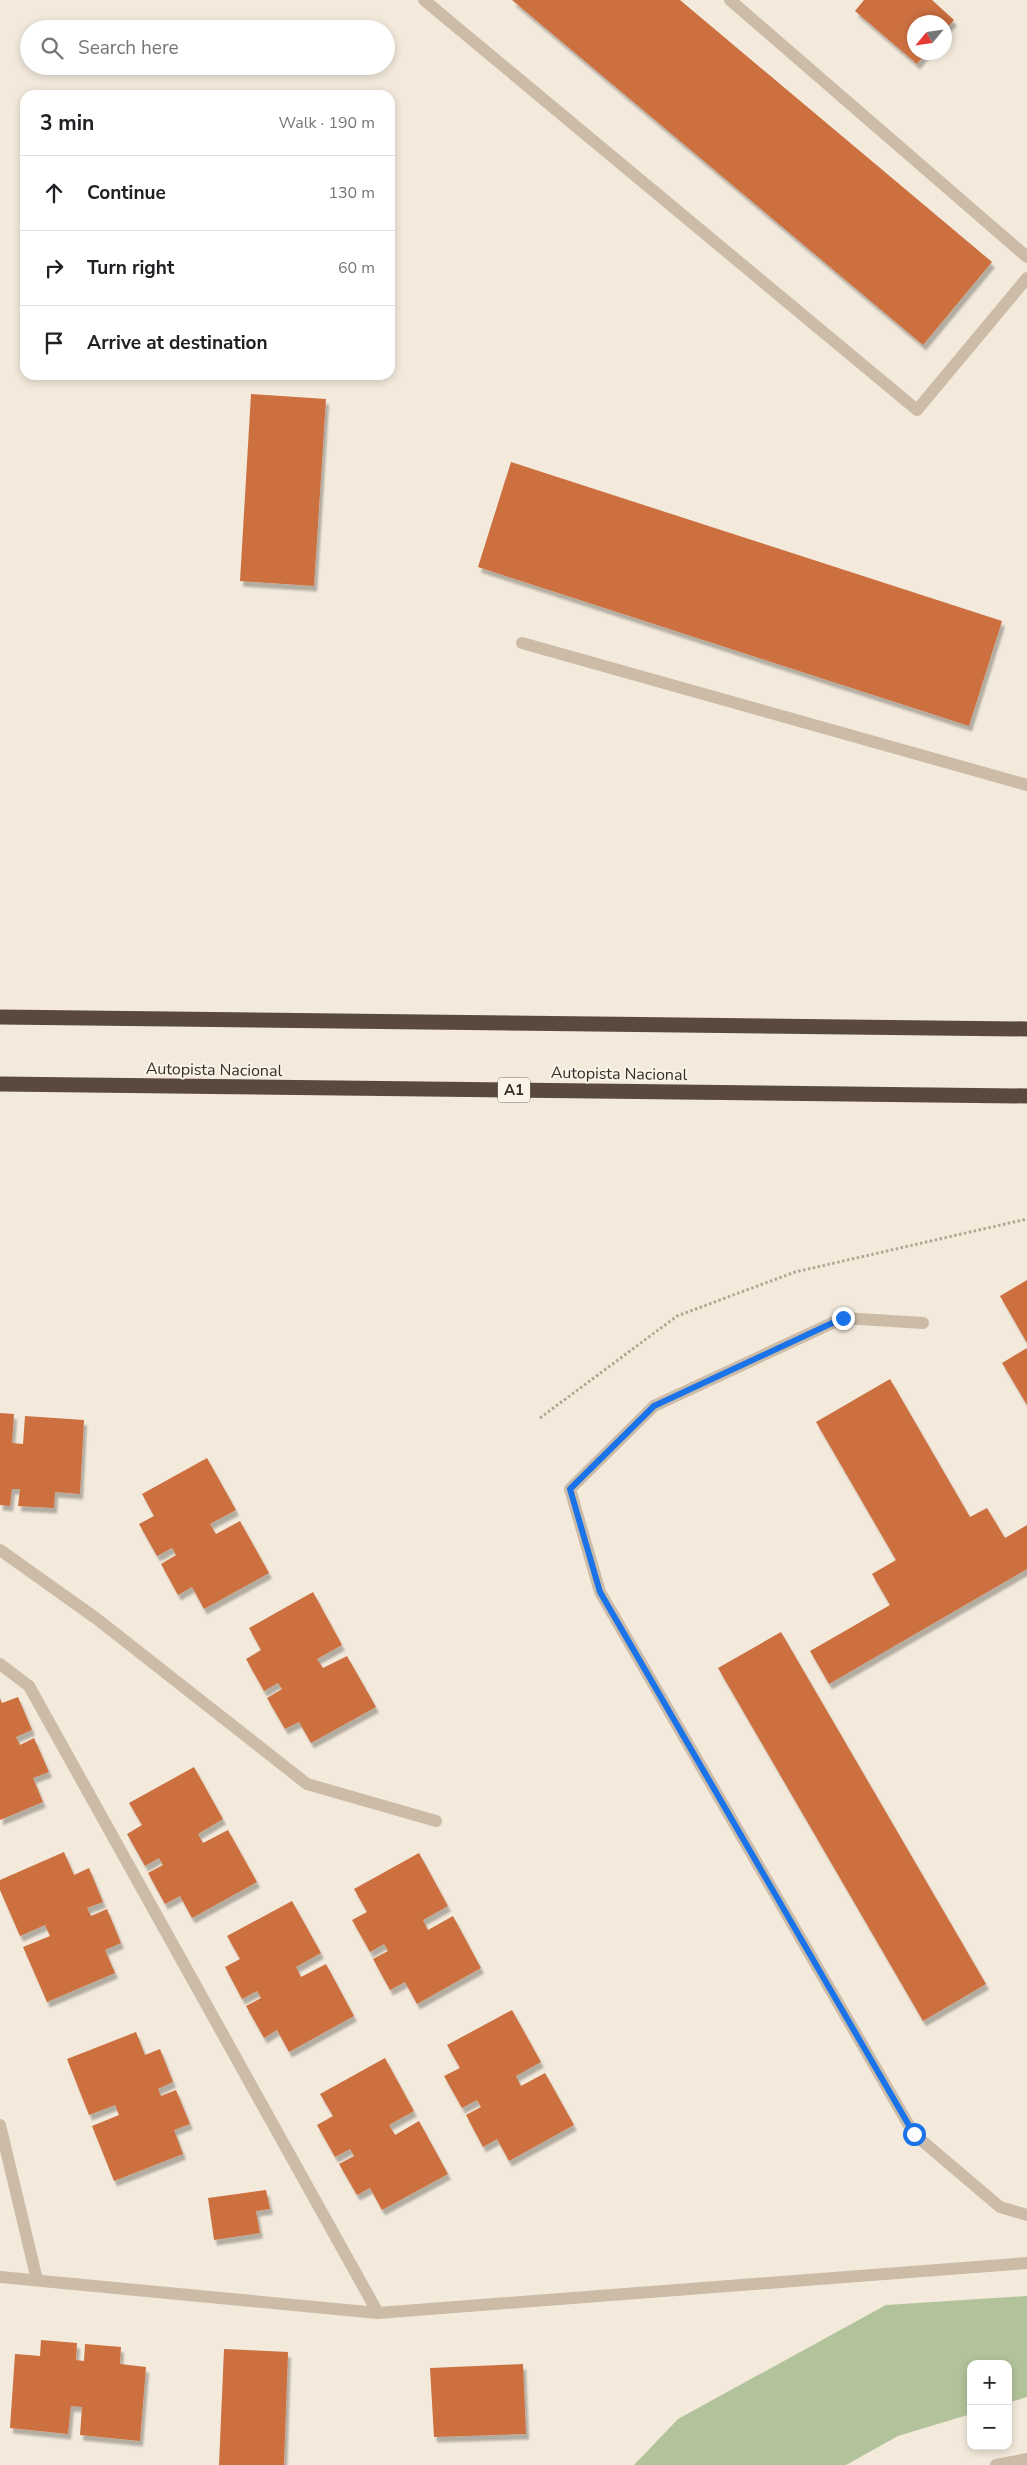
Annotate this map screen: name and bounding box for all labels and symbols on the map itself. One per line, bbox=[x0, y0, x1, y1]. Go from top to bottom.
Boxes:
north arrow bbox=[907, 15, 952, 60]
street label: Autopista Nacional bbox=[146, 1058, 283, 1082]
street label: Autopista Nacional bbox=[551, 1062, 688, 1086]
road number: A1 bbox=[498, 1078, 530, 1102]
route end bbox=[832, 1307, 855, 1330]
route start bbox=[903, 2123, 926, 2146]

